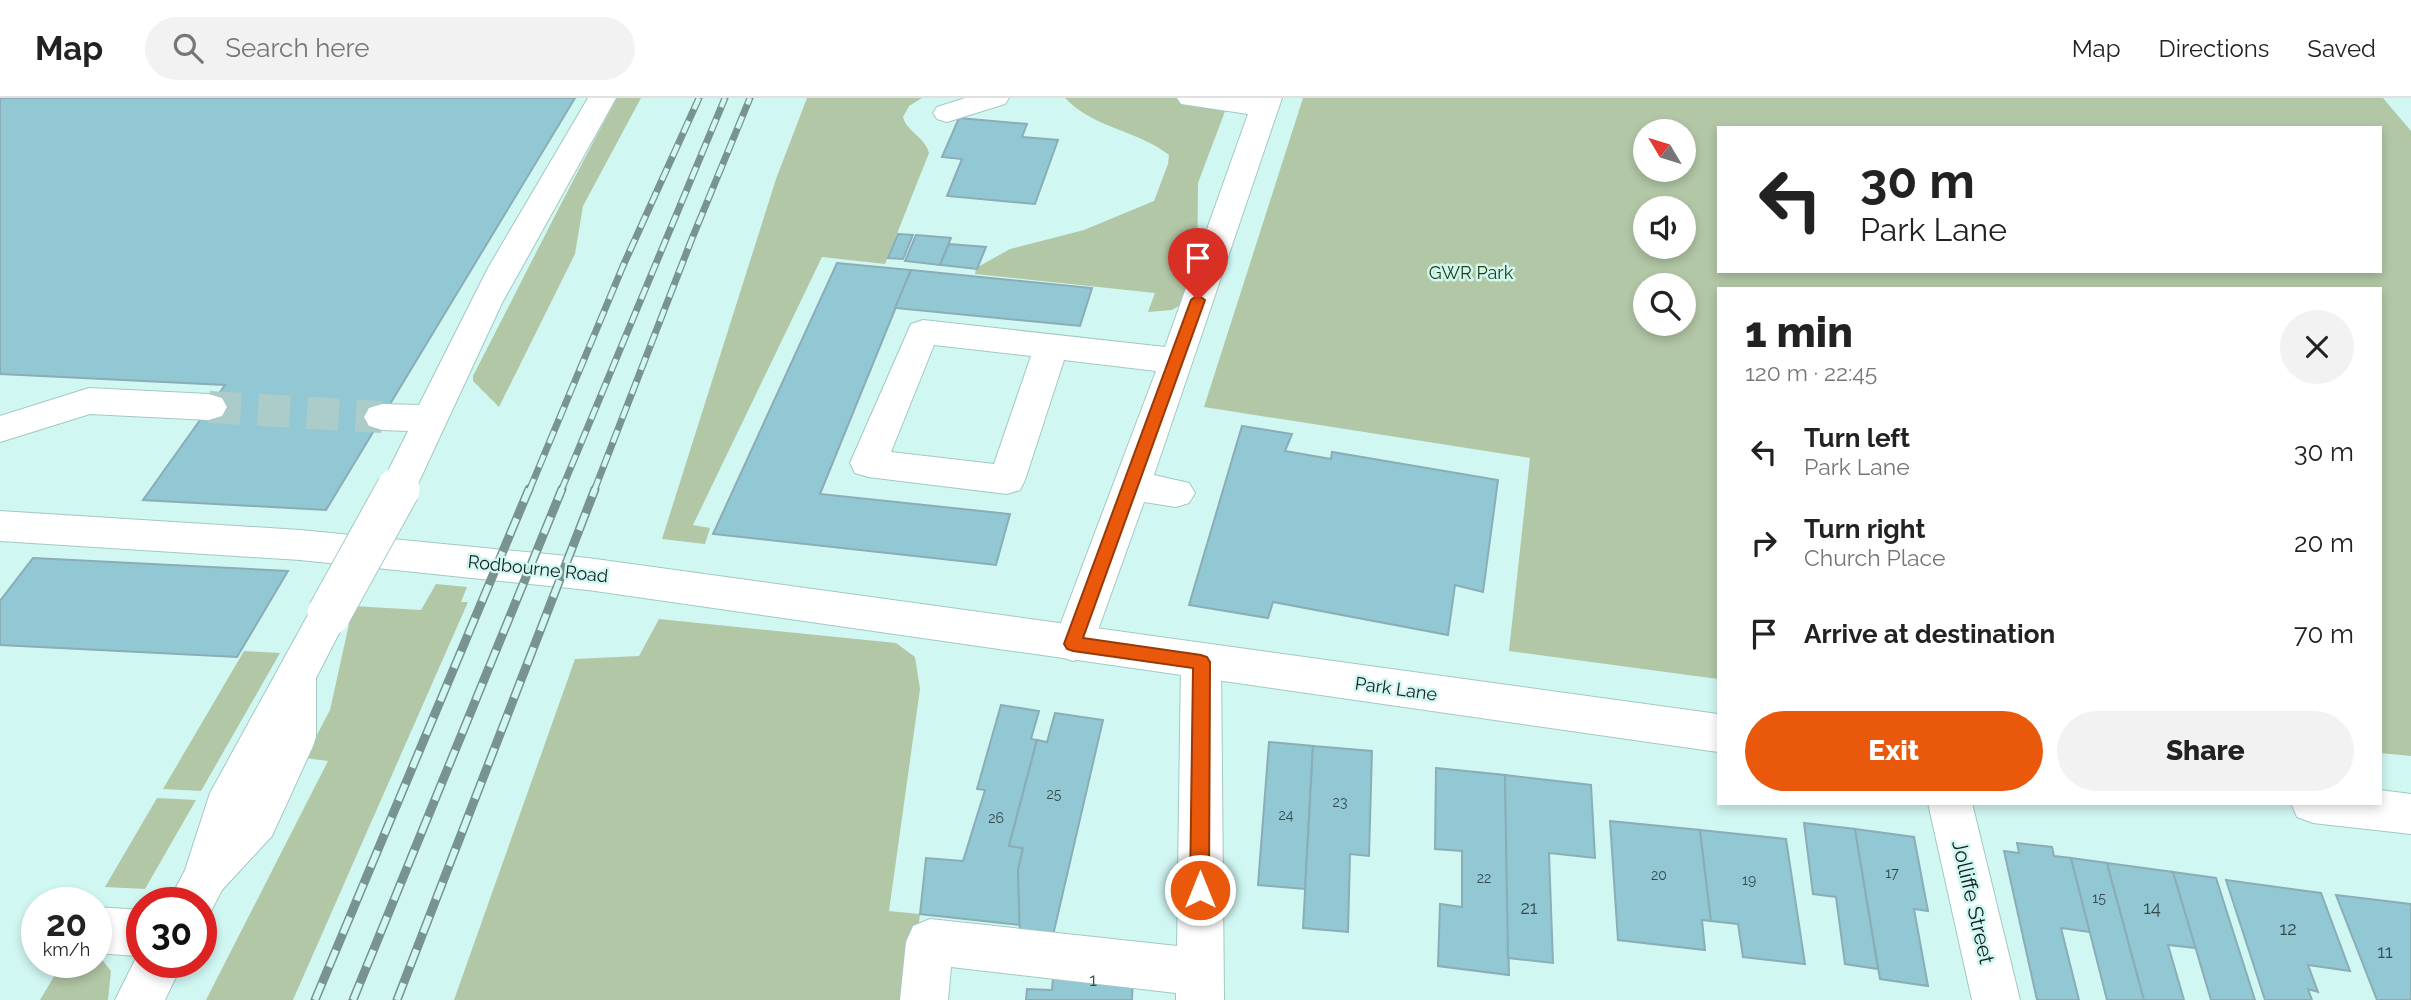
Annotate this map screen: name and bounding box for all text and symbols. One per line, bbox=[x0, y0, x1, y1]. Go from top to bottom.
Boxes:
search box bbox=[145, 17, 635, 80]
text: Map bbox=[35, 29, 103, 68]
icon: search bbox=[169, 29, 207, 67]
text: Search here bbox=[225, 33, 370, 63]
text: Map bbox=[2072, 34, 2121, 63]
text: Directions bbox=[2159, 34, 2269, 63]
text: Saved bbox=[2307, 34, 2376, 63]
north arrow bbox=[1633, 119, 1696, 182]
map controls bbox=[1633, 119, 1696, 336]
text: 30 m bbox=[1860, 152, 1975, 209]
icon: left bbox=[1745, 154, 1836, 245]
button: sound bbox=[1633, 196, 1696, 259]
text: Park Lane bbox=[1860, 211, 2007, 248]
pin bbox=[1168, 228, 1228, 300]
icon: arrive bbox=[1179, 239, 1217, 277]
park label: GWR Park bbox=[1429, 262, 1514, 283]
button: search bbox=[1633, 273, 1696, 336]
text: 1 min bbox=[1745, 308, 1853, 357]
button: close bbox=[2280, 310, 2354, 384]
text: 120 m · 22:45 bbox=[1745, 359, 1877, 386]
text: Turn left bbox=[1804, 423, 1910, 453]
icon: left bbox=[1745, 433, 1783, 471]
text: 30 m bbox=[2294, 437, 2354, 467]
text: Park Lane bbox=[1804, 453, 1910, 480]
text: Turn right bbox=[1804, 514, 1925, 544]
icon: right bbox=[1745, 524, 1783, 562]
text: 20 m bbox=[2294, 528, 2354, 558]
text: Church Place bbox=[1804, 544, 1946, 571]
street label: Rodbourne Road bbox=[467, 551, 609, 586]
icon: arrive bbox=[1745, 615, 1783, 653]
text: Arrive at destination bbox=[1804, 619, 2055, 649]
text: 70 m bbox=[2294, 619, 2354, 649]
street label: Park Lane bbox=[1354, 672, 1439, 705]
button: Exit bbox=[1745, 711, 2043, 791]
button: Share bbox=[2057, 711, 2354, 791]
house number: 25 bbox=[1047, 786, 1062, 802]
house number: 23 bbox=[1333, 794, 1347, 810]
house number: 24 bbox=[1279, 807, 1294, 823]
house number: 26 bbox=[988, 810, 1004, 826]
street label: Jolliffe Street bbox=[1947, 838, 2000, 966]
position arrow bbox=[1163, 853, 1237, 927]
house number: 17 bbox=[1885, 865, 1899, 881]
house number: 20 bbox=[1651, 867, 1667, 883]
house number: 22 bbox=[1477, 870, 1491, 886]
house number: 19 bbox=[1742, 872, 1756, 888]
speed limit sign: 30 bbox=[126, 887, 217, 978]
house number: 15 bbox=[2092, 890, 2106, 906]
house number: 21 bbox=[1520, 897, 1538, 918]
house number: 14 bbox=[2143, 897, 2161, 918]
text: 20 bbox=[46, 903, 87, 944]
house number: 12 bbox=[2279, 918, 2297, 939]
text: km/h bbox=[43, 939, 90, 960]
house number: 11 bbox=[2377, 941, 2393, 962]
house number: 1 bbox=[1089, 969, 1097, 990]

